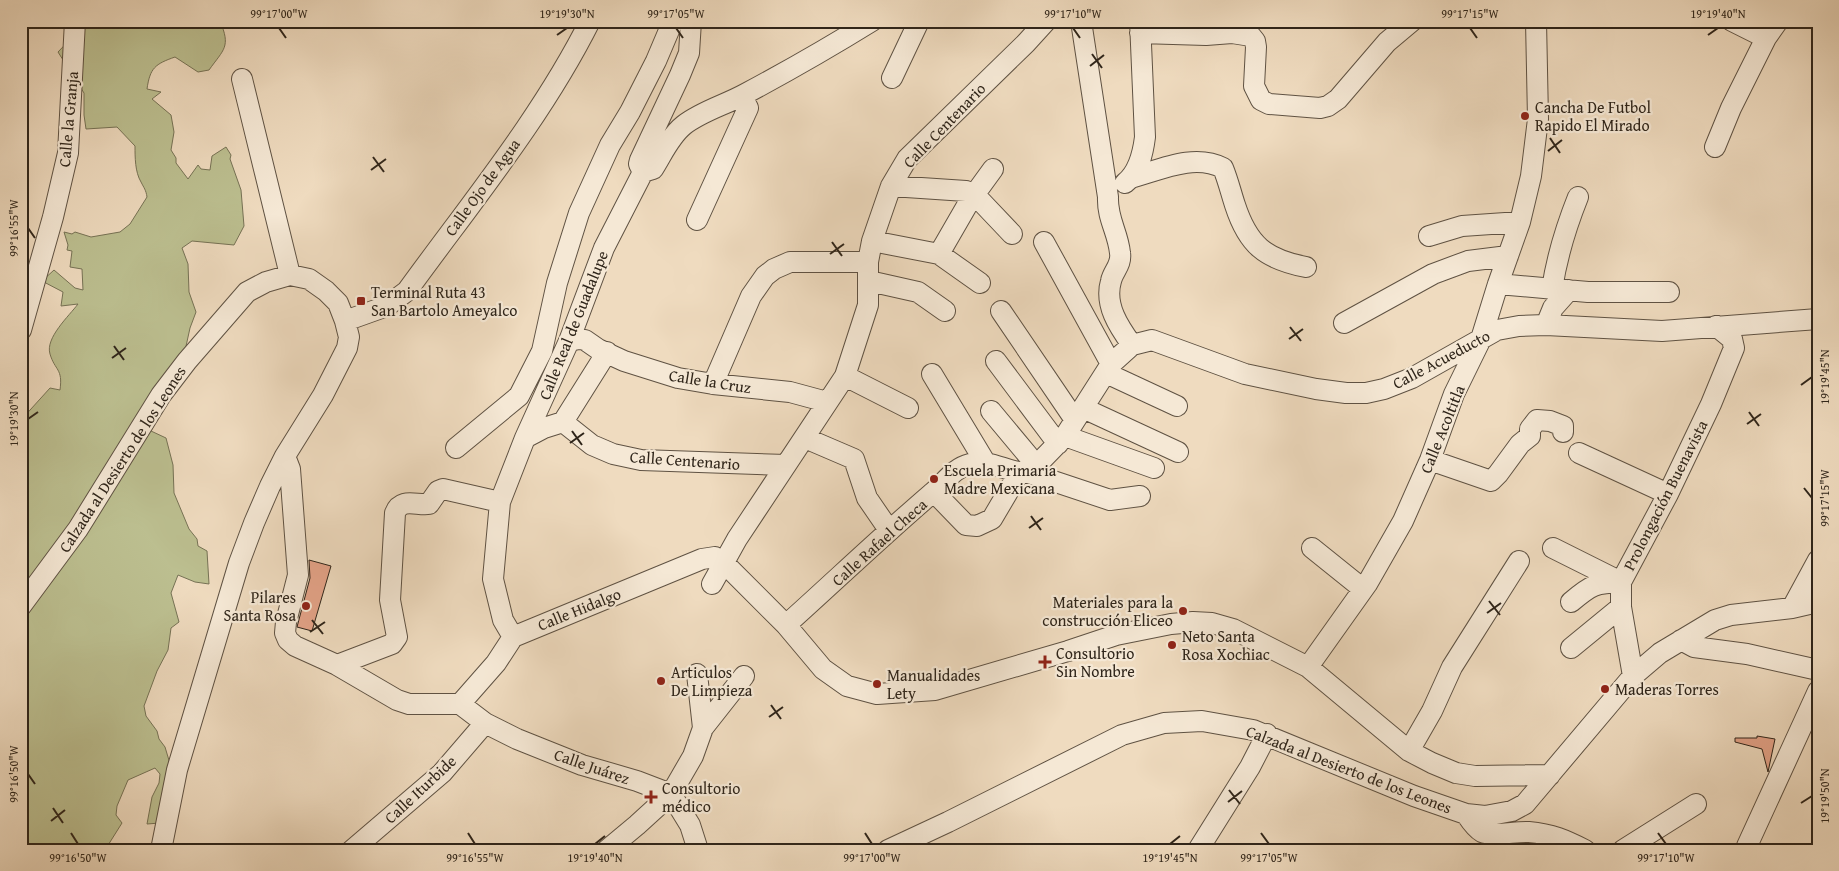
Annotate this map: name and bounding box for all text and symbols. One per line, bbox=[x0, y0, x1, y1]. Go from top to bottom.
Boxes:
text: 99°17'00"W bbox=[250, 5, 309, 22]
text: 19°19'30"N bbox=[539, 5, 595, 22]
text: 99°17'05"W bbox=[647, 5, 706, 22]
text: 99°17'10"W bbox=[1044, 5, 1103, 22]
text: 99°17'15"W bbox=[1441, 5, 1500, 22]
text: 19°19'40"N bbox=[1690, 5, 1746, 22]
street label: Calle la Granja bbox=[52, 70, 84, 168]
street label: Calle Centenario bbox=[897, 77, 991, 173]
place label: Cancha De Futbol Rapido El Mirado bbox=[1535, 95, 1651, 137]
marker: Cancha De Futbol Rapido El Mirado bbox=[1519, 110, 1531, 122]
street label: Calle Ojo de Agua bbox=[438, 133, 526, 241]
text: 99°16'55"W bbox=[5, 198, 22, 257]
street label: Calle Real de Guadalupe bbox=[532, 247, 614, 403]
place label: Terminal Ruta 43 San Bartolo Ameyalco bbox=[371, 280, 517, 322]
marker: Terminal Ruta 43 San Bartolo Ameyalco bbox=[355, 295, 367, 307]
street label: Calle Acueducto bbox=[1388, 323, 1494, 395]
text: 19°19'45"N bbox=[1816, 349, 1833, 405]
street label: Calzada al Desierto de los Leones bbox=[52, 361, 192, 557]
street label: Calle la Cruz bbox=[667, 363, 753, 399]
street label: Calle Acoltitla bbox=[1413, 381, 1471, 477]
text: 19°19'30"N bbox=[5, 391, 22, 447]
street label: Prolongación Buenavista bbox=[1617, 415, 1714, 574]
street label: Calle Centenario bbox=[629, 444, 741, 476]
place label: Escuela Primaria Madre Mexicana bbox=[944, 458, 1057, 500]
text: 99°17'15"W bbox=[1816, 468, 1833, 527]
marker: Escuela Primaria Madre Mexicana bbox=[928, 473, 940, 485]
street label: Calle Rafael Checa bbox=[826, 492, 932, 591]
street label: Calle Hidalgo bbox=[534, 581, 624, 637]
place label: Pilares Santa Rosa bbox=[224, 585, 296, 627]
place label: Materiales para la construcción Eliceo bbox=[1042, 590, 1173, 632]
marker: Pilares Santa Rosa bbox=[300, 600, 312, 612]
marker: Materiales para la construcción Eliceo bbox=[1177, 605, 1189, 617]
place label: Neto Santa Rosa Xochiac bbox=[1182, 624, 1270, 666]
marker: Neto Santa Rosa Xochiac bbox=[1166, 639, 1178, 651]
place label: Consultorio Sin Nombre bbox=[1056, 641, 1135, 683]
marker: Consultorio Sin Nombre bbox=[1038, 655, 1052, 669]
place label: Articulos De Limpieza bbox=[671, 660, 753, 702]
place label: Manualidades Lety bbox=[887, 663, 980, 705]
marker: Articulos De Limpieza bbox=[655, 675, 667, 687]
place label: Maderas Torres bbox=[1615, 677, 1719, 701]
marker: Manualidades Lety bbox=[871, 678, 883, 690]
marker: Maderas Torres bbox=[1599, 683, 1611, 695]
street label: Calzada al Desierto de los Leones bbox=[1243, 719, 1455, 819]
street label: Calle Juárez bbox=[551, 742, 633, 790]
text: 99°16'50"W bbox=[5, 744, 22, 803]
street label: Calle Iturbide bbox=[379, 749, 461, 829]
text: 19°19'50"N bbox=[1816, 768, 1833, 824]
place label: Consultorio médico bbox=[662, 776, 740, 818]
marker: Consultorio médico bbox=[644, 790, 658, 804]
text: 99°16'50"W bbox=[49, 849, 108, 866]
text: 99°16'55"W bbox=[446, 849, 505, 866]
text: 19°19'40"N bbox=[567, 849, 623, 866]
text: 99°17'00"W bbox=[843, 849, 902, 866]
text: 19°19'45"N bbox=[1142, 849, 1198, 866]
text: 99°17'05"W bbox=[1240, 849, 1299, 866]
text: 99°17'10"W bbox=[1637, 849, 1696, 866]

